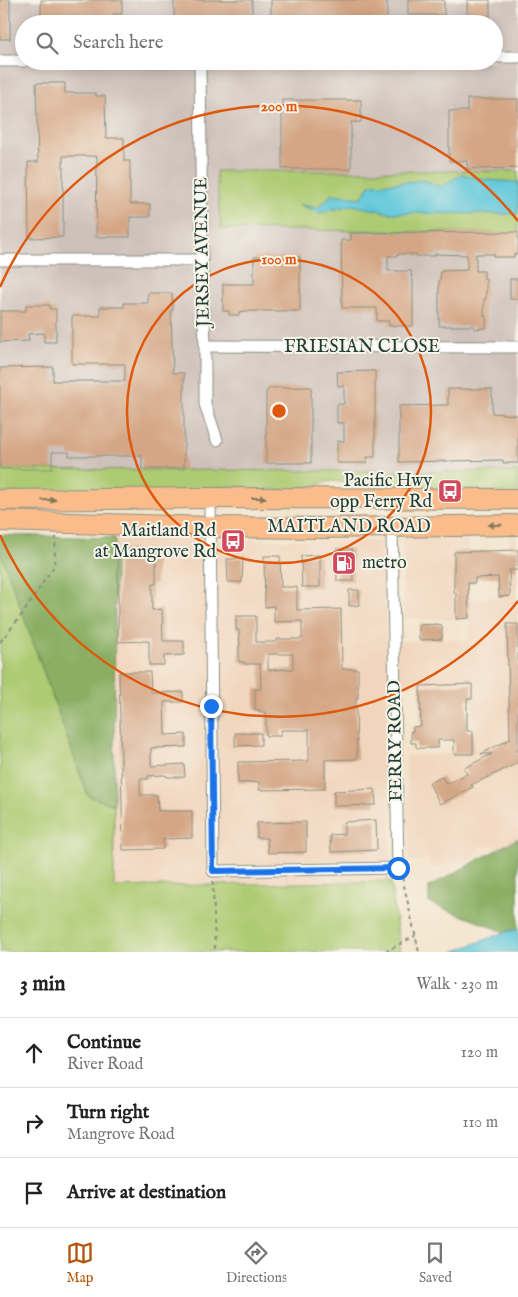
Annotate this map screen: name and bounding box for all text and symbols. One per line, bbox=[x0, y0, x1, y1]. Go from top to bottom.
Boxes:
search box bbox=[15, 15, 503, 70]
icon: search bbox=[33, 29, 61, 57]
text: Search here bbox=[73, 31, 164, 55]
text: 200 m bbox=[261, 97, 298, 116]
street label: JERSEY AVENUE bbox=[190, 177, 216, 329]
text: 100 m bbox=[261, 250, 297, 269]
street label: FRIESIAN CLOSE bbox=[284, 336, 440, 359]
centre of rings bbox=[270, 402, 288, 420]
place label: Pacific Hwy opp Ferry Rd bbox=[330, 470, 432, 514]
bus stop icon: Pacific Hwy opp Ferry Rd bbox=[437, 478, 463, 504]
one-way arrow bbox=[251, 494, 267, 502]
one-way arrow bbox=[41, 496, 57, 504]
street label: MAITLAND ROAD bbox=[267, 516, 431, 539]
place label: Maitland Rd at Mangrove Rd bbox=[95, 520, 216, 564]
one-way arrow bbox=[487, 521, 503, 529]
bus stop icon: Maitland Rd at Mangrove Rd bbox=[220, 528, 246, 554]
fuel station icon: metro bbox=[331, 550, 357, 576]
place label: metro bbox=[362, 552, 407, 575]
street label: FERRY ROAD bbox=[383, 680, 409, 802]
route end bbox=[200, 695, 223, 718]
route start bbox=[387, 857, 410, 880]
text: 3 min bbox=[20, 971, 65, 998]
text: Walk · 230 m bbox=[416, 975, 498, 995]
text: Continue bbox=[67, 1031, 141, 1055]
icon: ahead bbox=[20, 1039, 48, 1067]
text: 120 m bbox=[461, 1043, 498, 1063]
text: River Road bbox=[67, 1055, 143, 1075]
text: Turn right bbox=[67, 1101, 149, 1125]
icon: right bbox=[20, 1109, 48, 1137]
text: 110 m bbox=[462, 1113, 498, 1133]
text: Mangrove Road bbox=[67, 1125, 175, 1145]
icon: arrive bbox=[20, 1179, 48, 1207]
text: Arrive at destination bbox=[67, 1181, 226, 1205]
tab: Map bbox=[66, 1239, 94, 1287]
tab: Directions bbox=[226, 1239, 287, 1287]
tab: Saved bbox=[419, 1239, 452, 1287]

